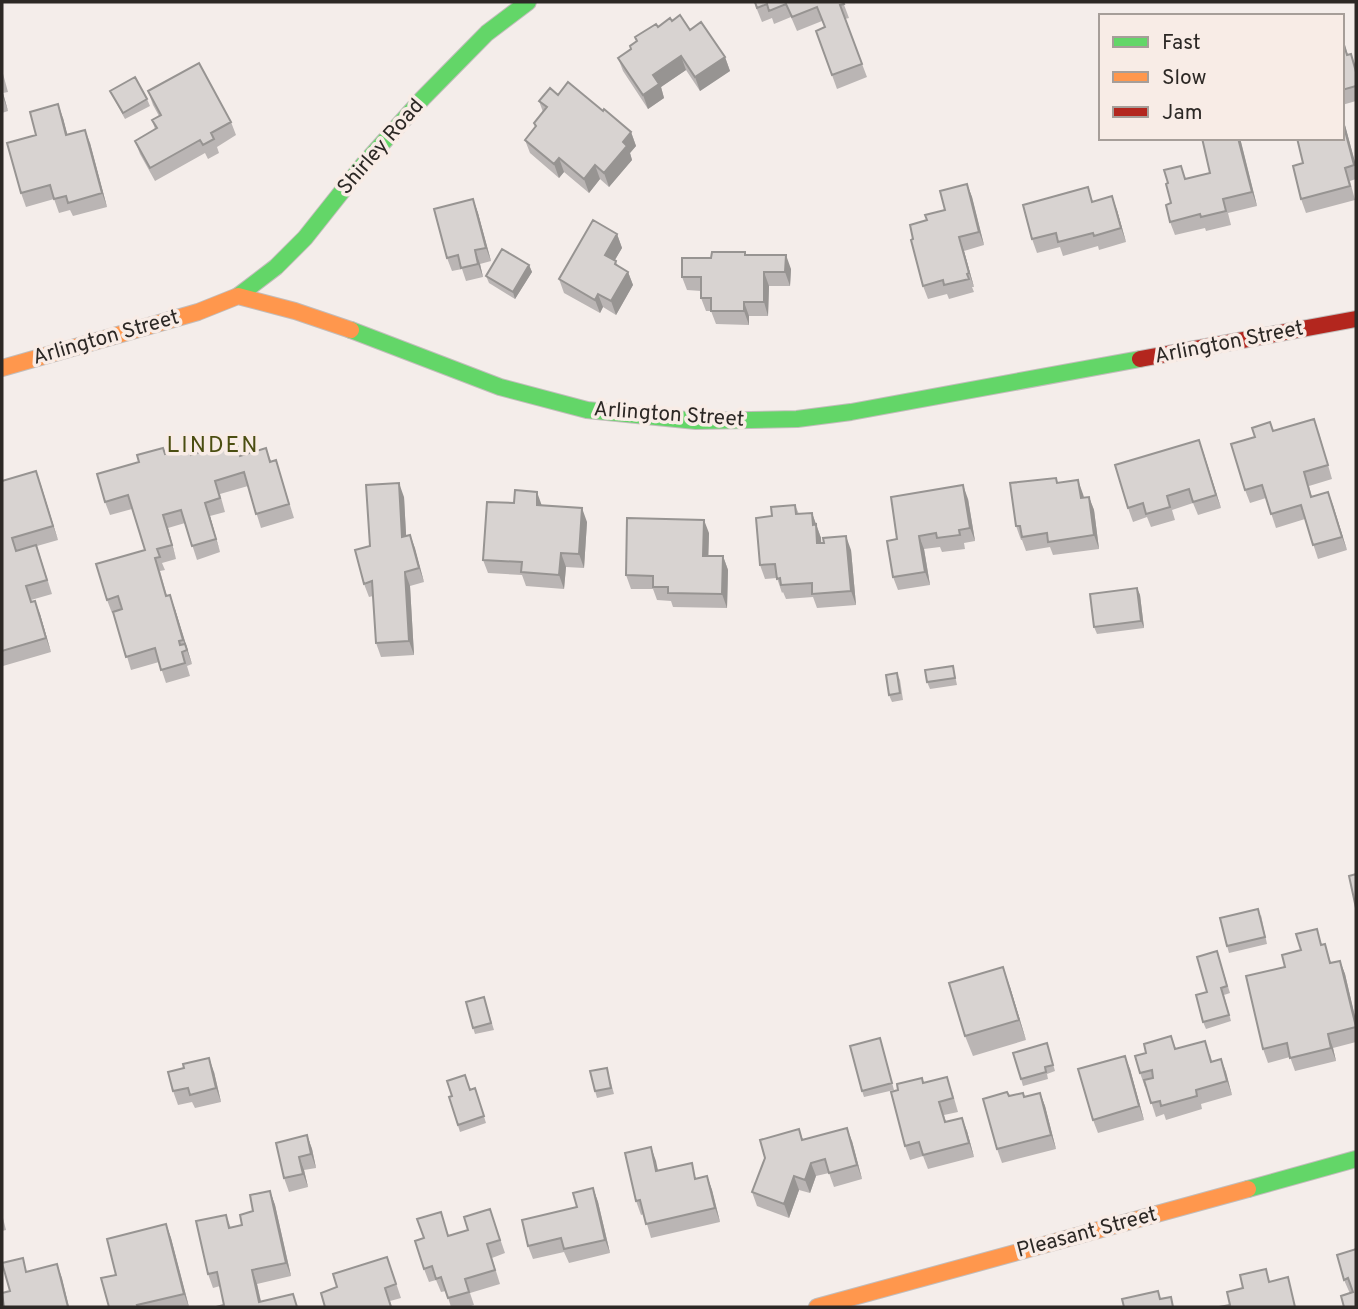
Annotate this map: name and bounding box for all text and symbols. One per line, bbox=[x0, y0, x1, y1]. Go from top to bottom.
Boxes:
legend bbox=[1099, 14, 1344, 140]
text: Fast bbox=[1162, 30, 1201, 57]
text: Slow bbox=[1162, 65, 1207, 92]
street label: Shirley Road bbox=[332, 93, 430, 201]
text: Jam bbox=[1162, 100, 1203, 127]
street label: Arlington Street bbox=[30, 304, 182, 372]
street label: Arlington Street bbox=[1152, 315, 1306, 371]
street label: Arlington Street bbox=[593, 396, 745, 434]
district label: LINDEN bbox=[167, 432, 259, 461]
street label: Pleasant Street bbox=[1014, 1201, 1160, 1265]

